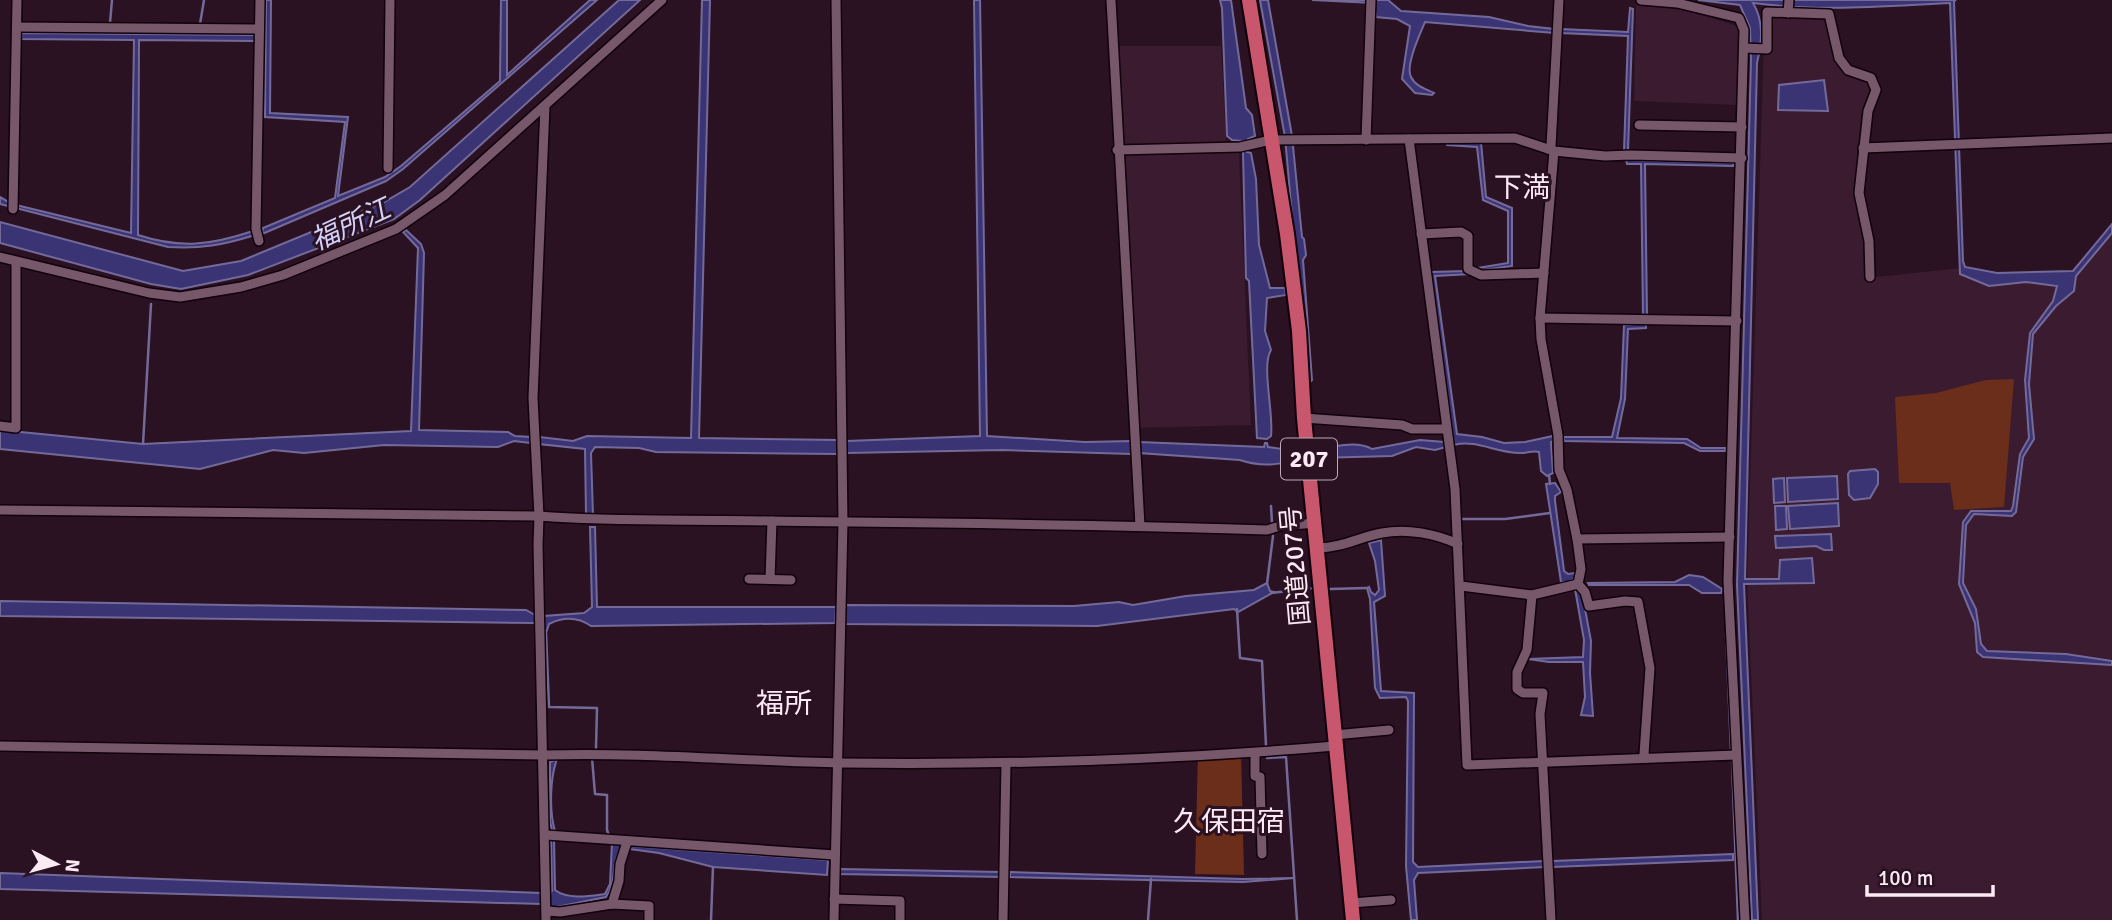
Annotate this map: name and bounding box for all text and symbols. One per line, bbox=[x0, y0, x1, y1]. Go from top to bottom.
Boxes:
district label: 下満 bbox=[1494, 171, 1550, 205]
water label: 福所江 bbox=[305, 190, 398, 258]
road number: 207 bbox=[1281, 438, 1337, 480]
street label: 国道207号 bbox=[1275, 505, 1317, 627]
district label: 福所 bbox=[756, 687, 812, 721]
district label: 久保田宿 bbox=[1173, 805, 1285, 839]
north arrow bbox=[21, 829, 91, 899]
scale bar bbox=[1867, 853, 1993, 897]
text: N bbox=[59, 858, 85, 873]
text: 100 m bbox=[1878, 865, 1933, 891]

